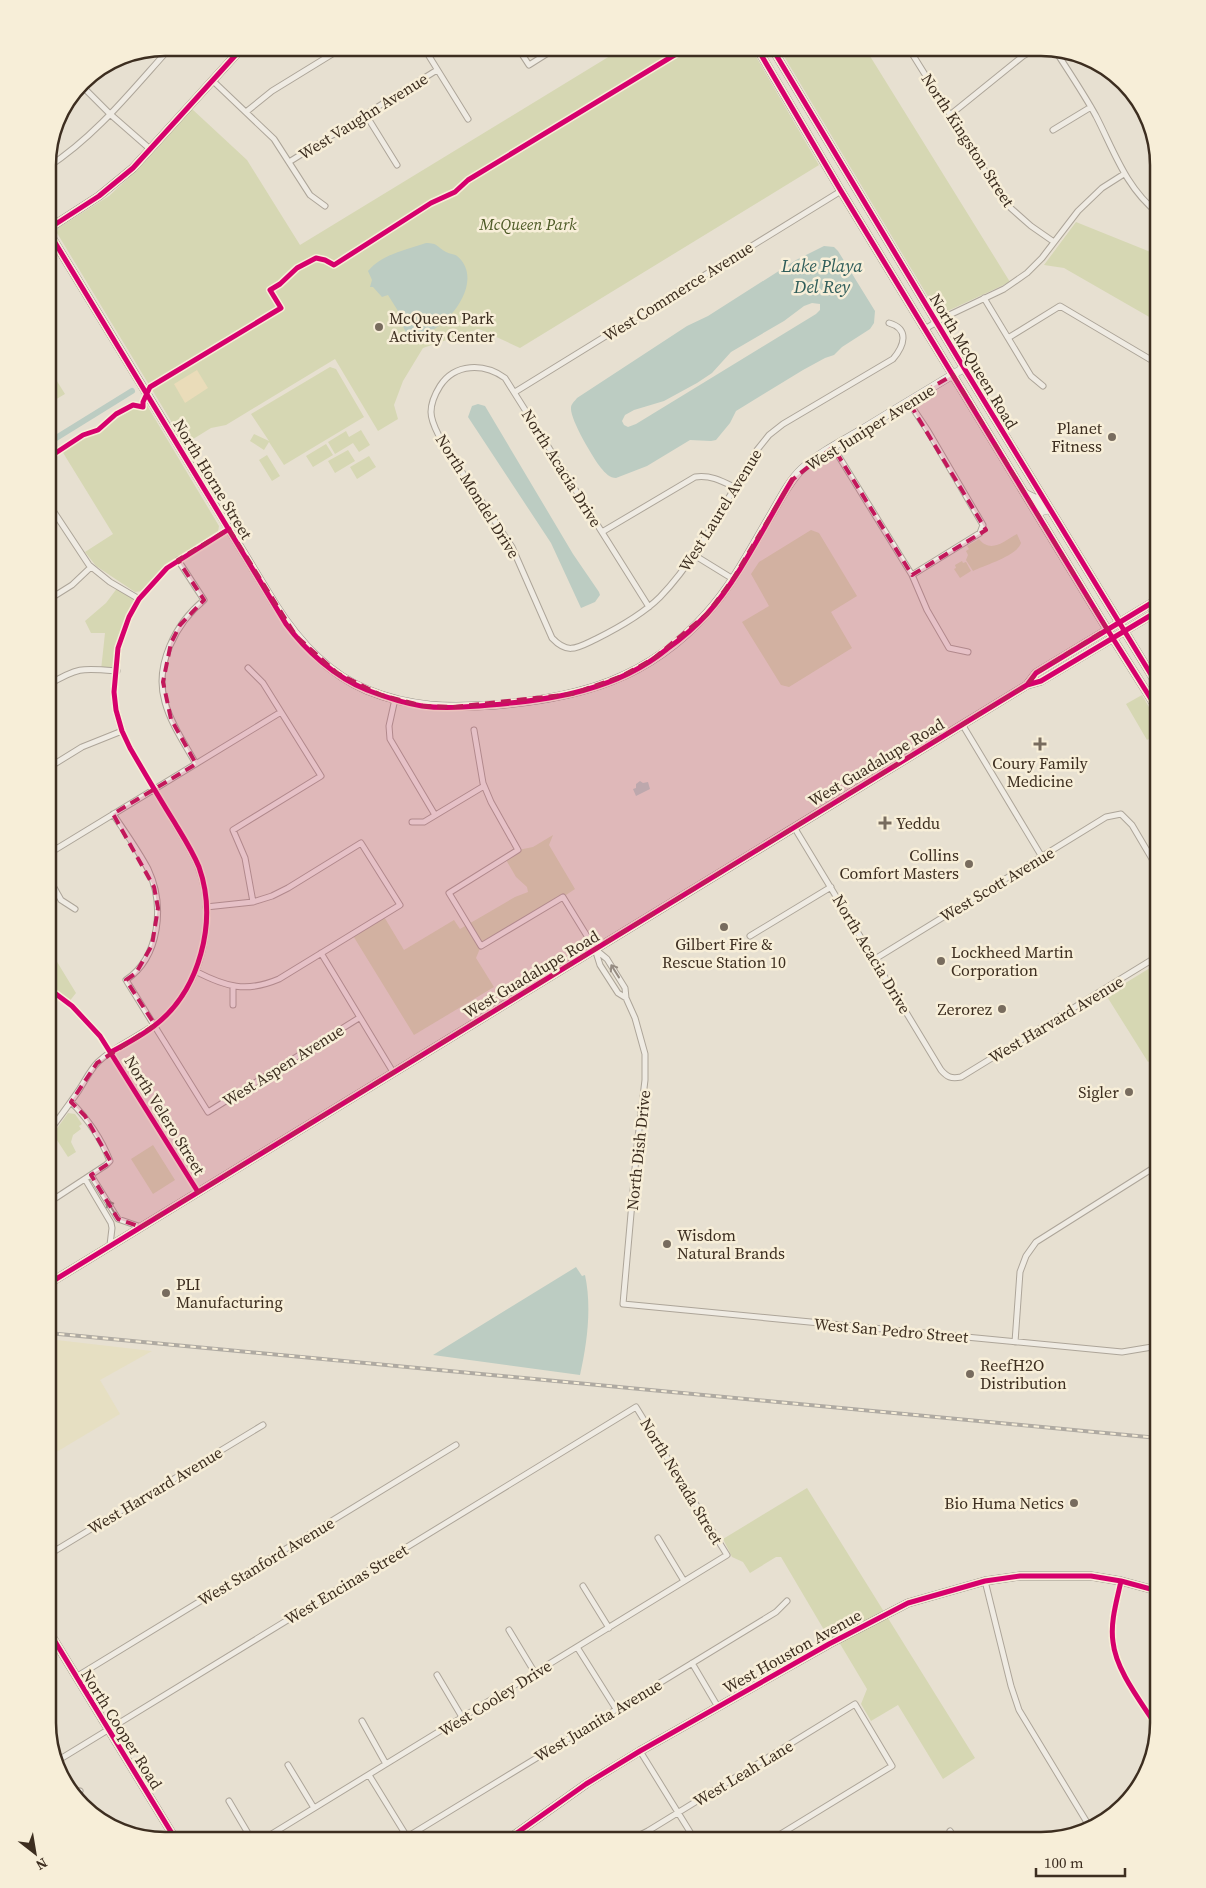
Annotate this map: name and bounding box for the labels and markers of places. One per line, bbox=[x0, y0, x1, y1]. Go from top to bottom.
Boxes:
place label: McQueen Park Activity Center bbox=[389, 307, 495, 347]
marker: McQueen Park Activity Center bbox=[373, 321, 385, 333]
place label: Planet Fitness bbox=[1051, 417, 1103, 457]
marker: Planet Fitness bbox=[1106, 431, 1118, 443]
marker: Coury Family Medicine bbox=[1033, 737, 1047, 751]
place label: Coury Family Medicine bbox=[992, 752, 1089, 792]
place label: Yeddu bbox=[896, 812, 940, 834]
marker: Yeddu bbox=[878, 816, 892, 830]
place label: Collins Comfort Masters bbox=[839, 844, 959, 884]
marker: Collins Comfort Masters bbox=[963, 858, 975, 870]
marker: Gilbert Fire & Rescue Station 10 bbox=[718, 921, 730, 933]
place label: Gilbert Fire & Rescue Station 10 bbox=[662, 933, 786, 973]
place label: Lockheed Martin Corporation bbox=[951, 941, 1074, 981]
marker: Lockheed Martin Corporation bbox=[935, 955, 947, 967]
place label: Zerorez bbox=[938, 998, 992, 1020]
marker: Zerorez bbox=[996, 1003, 1008, 1015]
place label: Sigler bbox=[1078, 1081, 1119, 1103]
marker: Sigler bbox=[1123, 1086, 1135, 1098]
place label: Wisdom Natural Brands bbox=[677, 1224, 785, 1264]
marker: Wisdom Natural Brands bbox=[661, 1238, 673, 1250]
place label: PLI Manufacturing bbox=[176, 1273, 283, 1313]
marker: PLI Manufacturing bbox=[160, 1287, 172, 1299]
place label: ReefH2O Distribution bbox=[980, 1354, 1067, 1394]
marker: ReefH2O Distribution bbox=[964, 1368, 976, 1380]
place label: Bio Huma Netics bbox=[944, 1492, 1064, 1514]
marker: Bio Huma Netics bbox=[1068, 1497, 1080, 1509]

